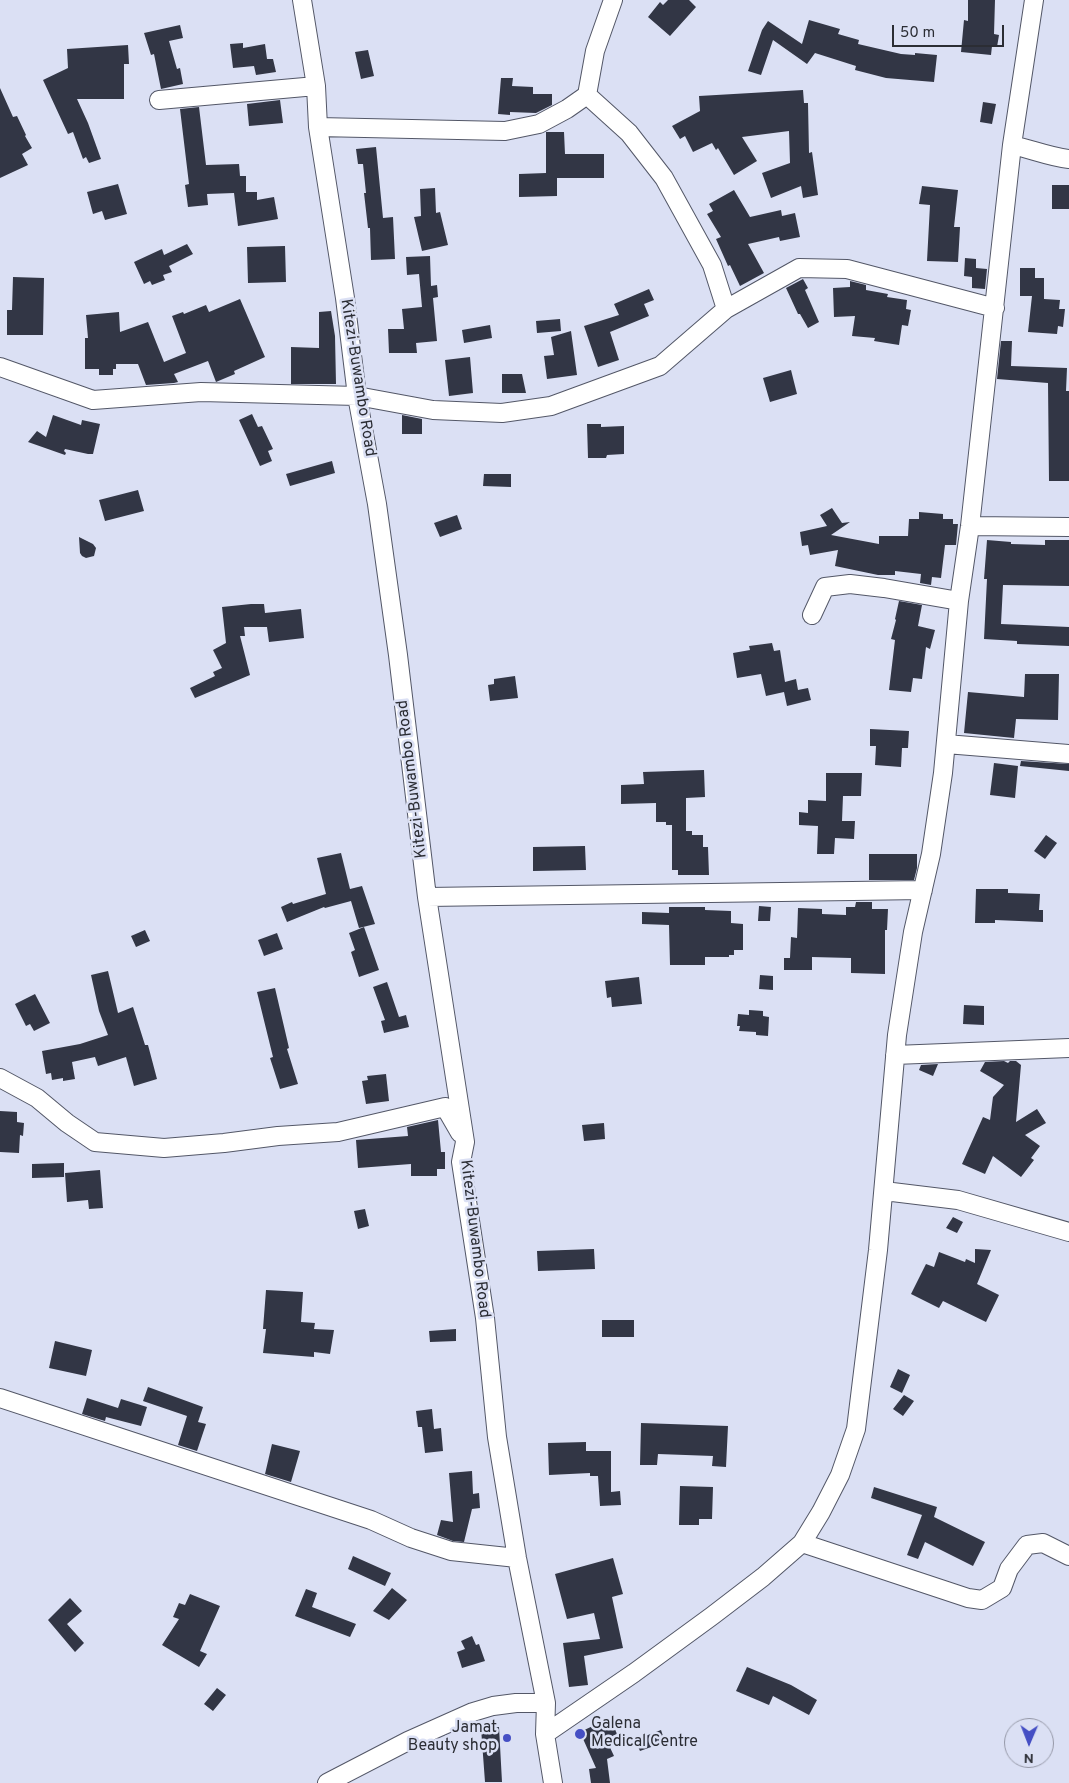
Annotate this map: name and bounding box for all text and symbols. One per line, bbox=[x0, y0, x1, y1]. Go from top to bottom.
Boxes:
scale bar bbox=[894, 15, 1006, 47]
text: 50 m bbox=[900, 24, 935, 43]
street label: Kitezi-Buwambo Road bbox=[335, 298, 379, 458]
street label: Kitezi-Buwambo Road bbox=[394, 699, 432, 859]
street label: Kitezi-Buwambo Road bbox=[455, 1159, 493, 1319]
place label: Galena Medical Centre bbox=[591, 1715, 698, 1753]
north arrow bbox=[1004, 1718, 1054, 1768]
place label: Jamat Beauty shop bbox=[408, 1719, 497, 1757]
marker: Galena Medical Centre bbox=[573, 1727, 587, 1741]
marker: Jamat Beauty shop bbox=[501, 1732, 513, 1744]
text: N bbox=[1024, 1749, 1034, 1766]

